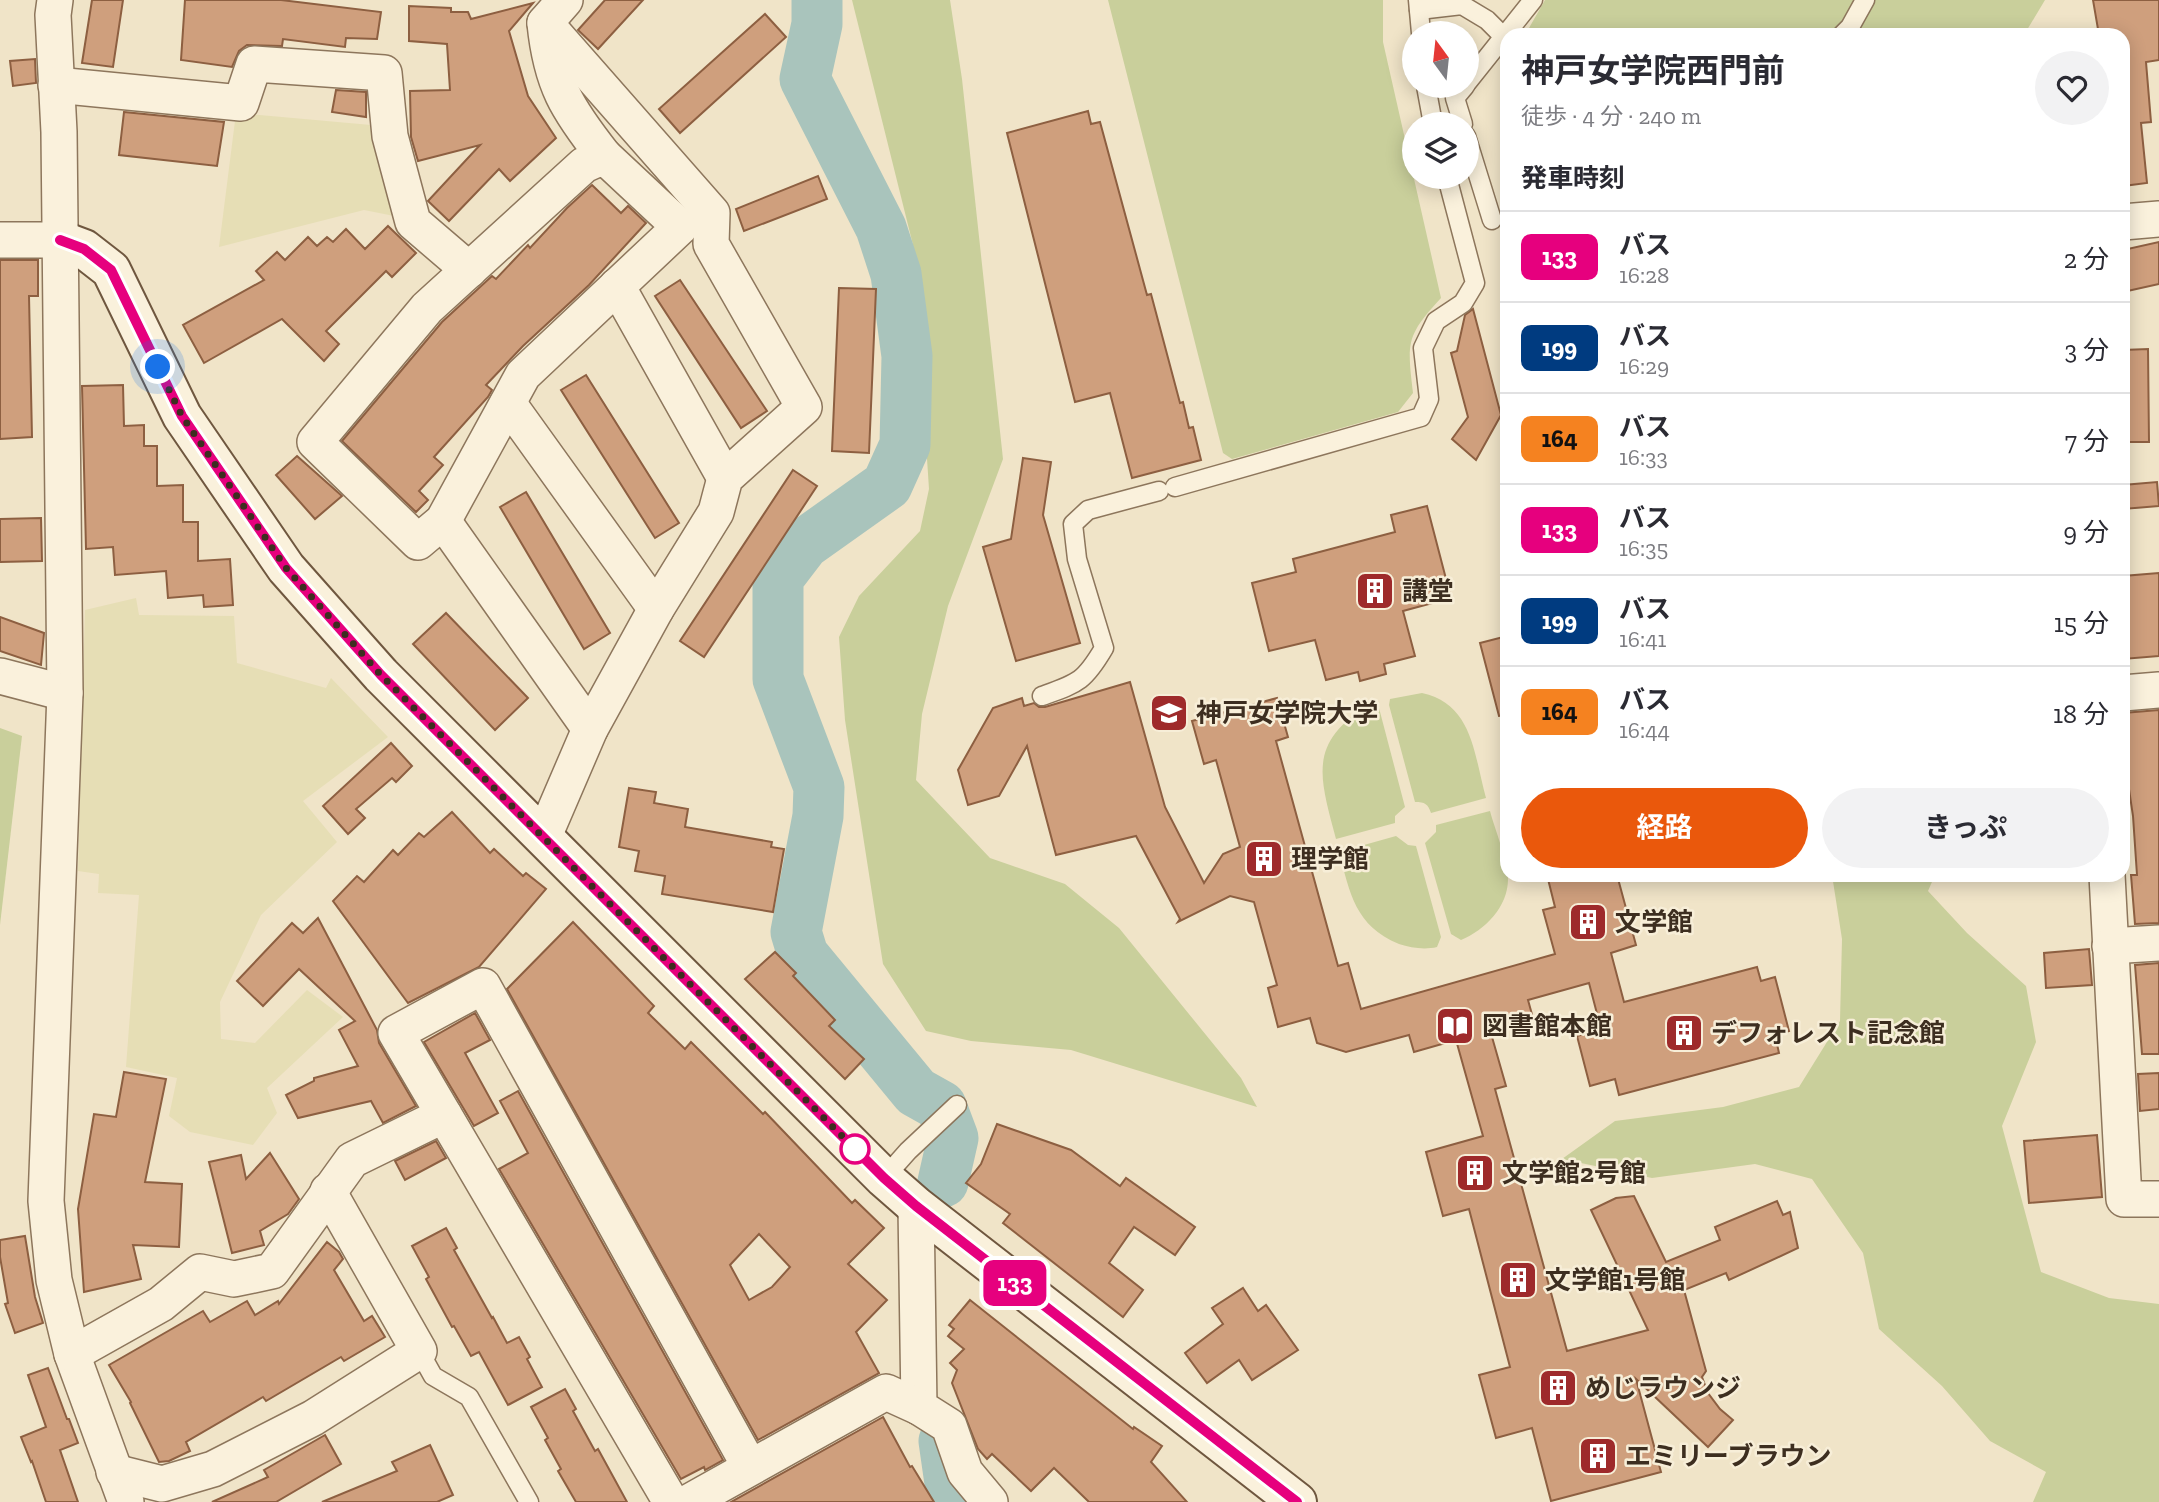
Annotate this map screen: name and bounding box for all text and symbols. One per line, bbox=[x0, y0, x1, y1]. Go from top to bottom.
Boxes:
north arrow bbox=[1402, 21, 1479, 98]
map controls bbox=[1402, 21, 1479, 189]
text: 神戸女学院西門前 bbox=[1521, 51, 1785, 90]
button: heart bbox=[2035, 51, 2109, 125]
text: 徒歩 · 4 分 · 240 m bbox=[1521, 102, 1701, 130]
button: layers bbox=[1402, 112, 1479, 189]
text: 発車時刻 bbox=[1521, 162, 1625, 194]
text: バス bbox=[1619, 229, 1671, 261]
text: 133 bbox=[1542, 242, 1577, 271]
text: 2 分 bbox=[2064, 243, 2109, 275]
text: 16:28 bbox=[1619, 261, 1669, 289]
text: バス bbox=[1619, 320, 1671, 352]
text: 199 bbox=[1542, 333, 1577, 362]
text: 3 分 bbox=[2064, 334, 2109, 366]
your location bbox=[140, 349, 175, 384]
text: 16:29 bbox=[1619, 352, 1669, 380]
text: バス bbox=[1619, 411, 1671, 443]
text: 164 bbox=[1541, 424, 1578, 453]
text: 7 分 bbox=[2065, 425, 2109, 457]
text: 16:33 bbox=[1619, 443, 1668, 471]
text: バス bbox=[1619, 502, 1671, 534]
text: 133 bbox=[1542, 515, 1577, 544]
text: 9 分 bbox=[2063, 516, 2109, 548]
text: 16:35 bbox=[1619, 534, 1668, 562]
building icon: 講堂 bbox=[1354, 570, 1396, 612]
place label: 講堂 bbox=[1402, 575, 1454, 607]
text: バス bbox=[1619, 593, 1671, 625]
text: 199 bbox=[1542, 606, 1577, 635]
text: 15 分 bbox=[2054, 607, 2109, 639]
text: 16:41 bbox=[1619, 625, 1666, 653]
text: バス bbox=[1619, 684, 1671, 716]
school or university icon: 神戸女学院大学 bbox=[1148, 692, 1190, 734]
place label: 神戸女学院大学 bbox=[1196, 697, 1378, 729]
text: 164 bbox=[1541, 697, 1578, 726]
text: 18 分 bbox=[2053, 698, 2109, 730]
text: 16:44 bbox=[1619, 716, 1670, 744]
button: 経路 bbox=[1521, 788, 1808, 868]
button: きっぷ bbox=[1822, 788, 2109, 868]
building icon: 理学館 bbox=[1243, 838, 1285, 880]
place label: 理学館 bbox=[1291, 843, 1369, 875]
building icon: 文学館 bbox=[1567, 901, 1609, 943]
place label: 文学館 bbox=[1615, 906, 1693, 938]
library icon: 図書館本館 bbox=[1434, 1005, 1476, 1047]
place label: 図書館本館 bbox=[1482, 1010, 1612, 1042]
building icon: デフォレスト記念館 bbox=[1663, 1012, 1705, 1054]
place label: デフォレスト記念館 bbox=[1711, 1017, 1945, 1049]
unlabelled marker bbox=[840, 1134, 870, 1164]
building icon: 文学館2号館 bbox=[1454, 1152, 1496, 1194]
place label: 文学館2号館 bbox=[1502, 1157, 1646, 1189]
building icon: 文学館1号館 bbox=[1497, 1259, 1539, 1301]
line badge: 133 bbox=[975, 1260, 1055, 1306]
place label: 文学館1号館 bbox=[1545, 1264, 1686, 1296]
text: 133 bbox=[997, 1268, 1033, 1297]
building icon: めじラウンジ bbox=[1537, 1367, 1579, 1409]
place label: めじラウンジ bbox=[1585, 1372, 1741, 1404]
building icon: エミリーブラウン bbox=[1577, 1435, 1619, 1477]
place label: エミリーブラウン bbox=[1625, 1440, 1831, 1472]

